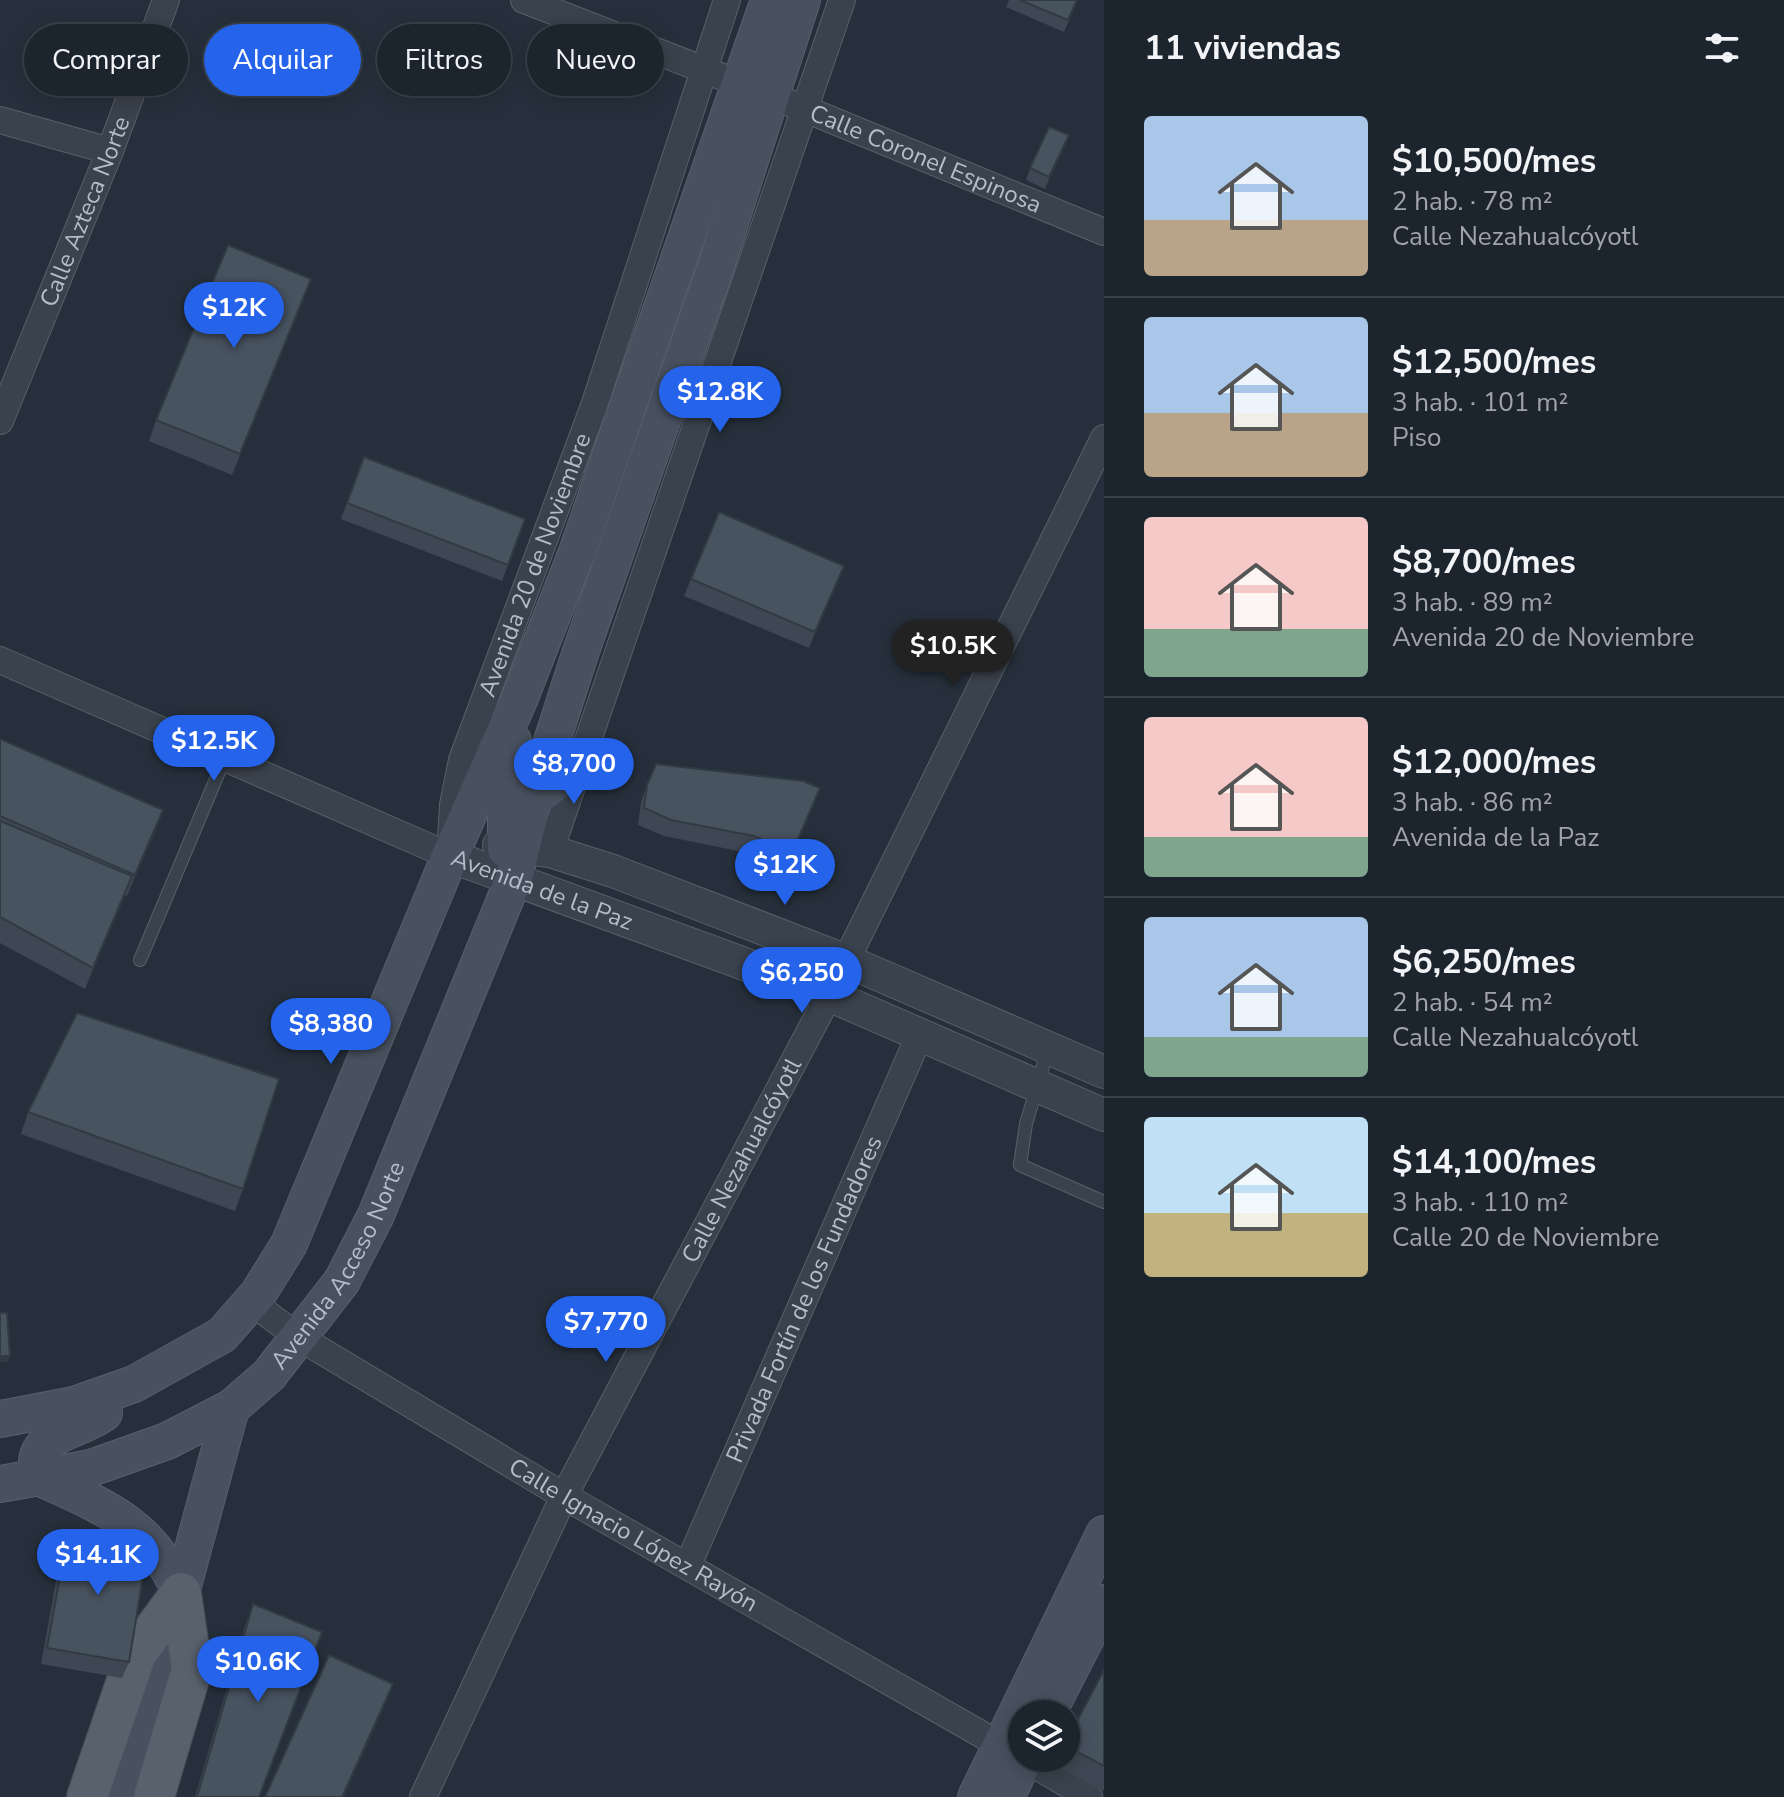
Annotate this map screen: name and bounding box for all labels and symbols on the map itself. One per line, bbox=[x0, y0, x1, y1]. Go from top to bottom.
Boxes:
street label: Calle Coronel Espinosa bbox=[805, 97, 1047, 221]
street label: Calle Azteca Norte bbox=[32, 112, 137, 312]
pin: $12K bbox=[187, 282, 281, 350]
pin: $12.8K bbox=[655, 366, 785, 434]
street label: Avenida 20 de Noviembre bbox=[471, 428, 599, 701]
pin: $10.5K bbox=[888, 620, 1018, 688]
pin: $12.5K bbox=[149, 715, 279, 783]
pin: $8,700 bbox=[509, 738, 639, 806]
pin: $12K bbox=[738, 839, 832, 907]
street label: Avenida de la Paz bbox=[447, 842, 637, 938]
pin: $6,250 bbox=[737, 947, 867, 1015]
pin: $8,380 bbox=[266, 998, 396, 1066]
street label: Calle Nezahualcóyotl bbox=[674, 1052, 809, 1268]
street label: Privada Fortín de los Fundadores bbox=[719, 1131, 890, 1468]
street label: Avenida Acceso Norte bbox=[263, 1157, 412, 1376]
pin: $7,770 bbox=[541, 1296, 671, 1364]
street label: Calle Ignacio López Rayón bbox=[503, 1451, 764, 1619]
pin: $14.1K bbox=[33, 1529, 163, 1597]
pin: $10.6K bbox=[193, 1636, 323, 1704]

